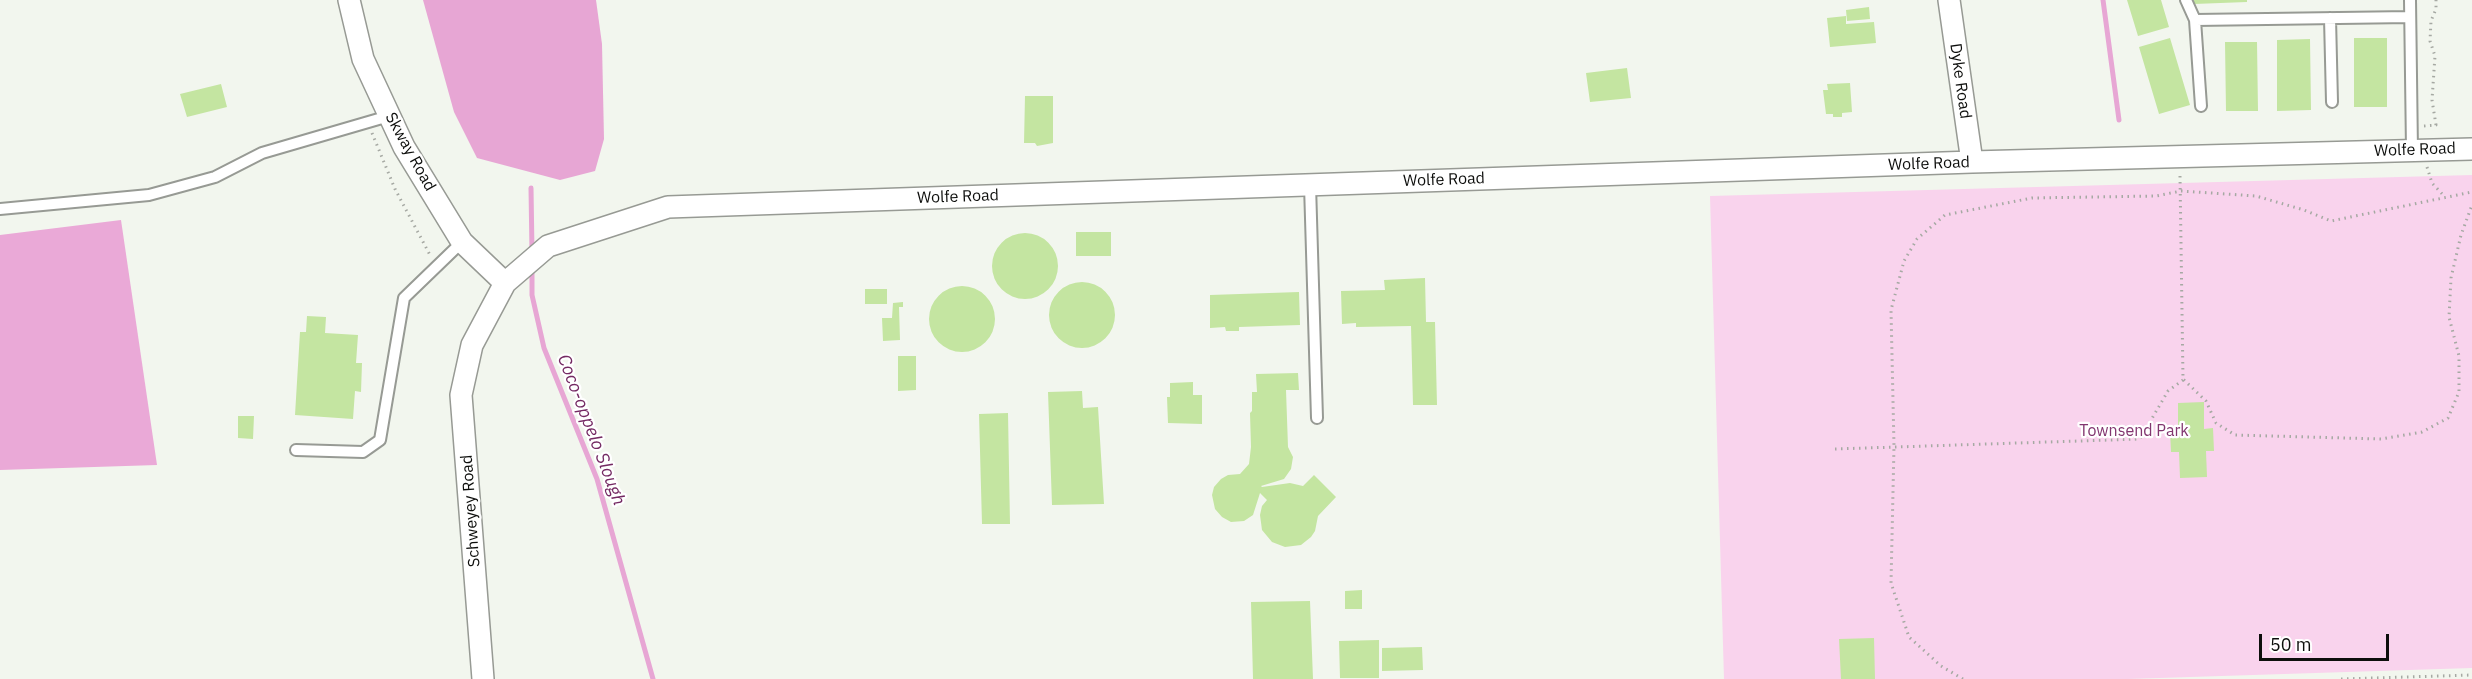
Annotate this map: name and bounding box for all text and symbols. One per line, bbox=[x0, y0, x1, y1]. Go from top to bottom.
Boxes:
street label: Dyke Road bbox=[1945, 42, 1975, 120]
street label: Skway Road bbox=[381, 109, 439, 195]
street label: Wolfe Road bbox=[2374, 139, 2456, 161]
street label: Wolfe Road bbox=[1888, 153, 1970, 175]
street label: Wolfe Road bbox=[1403, 169, 1485, 191]
street label: Wolfe Road bbox=[917, 186, 999, 208]
water label: Coco-oppelo Slough bbox=[552, 352, 630, 508]
park label: Townsend Park bbox=[2079, 421, 2189, 441]
street label: Schweyey Road bbox=[458, 454, 484, 568]
scale bar bbox=[2262, 622, 2392, 660]
text: 50 m bbox=[2270, 633, 2312, 656]

